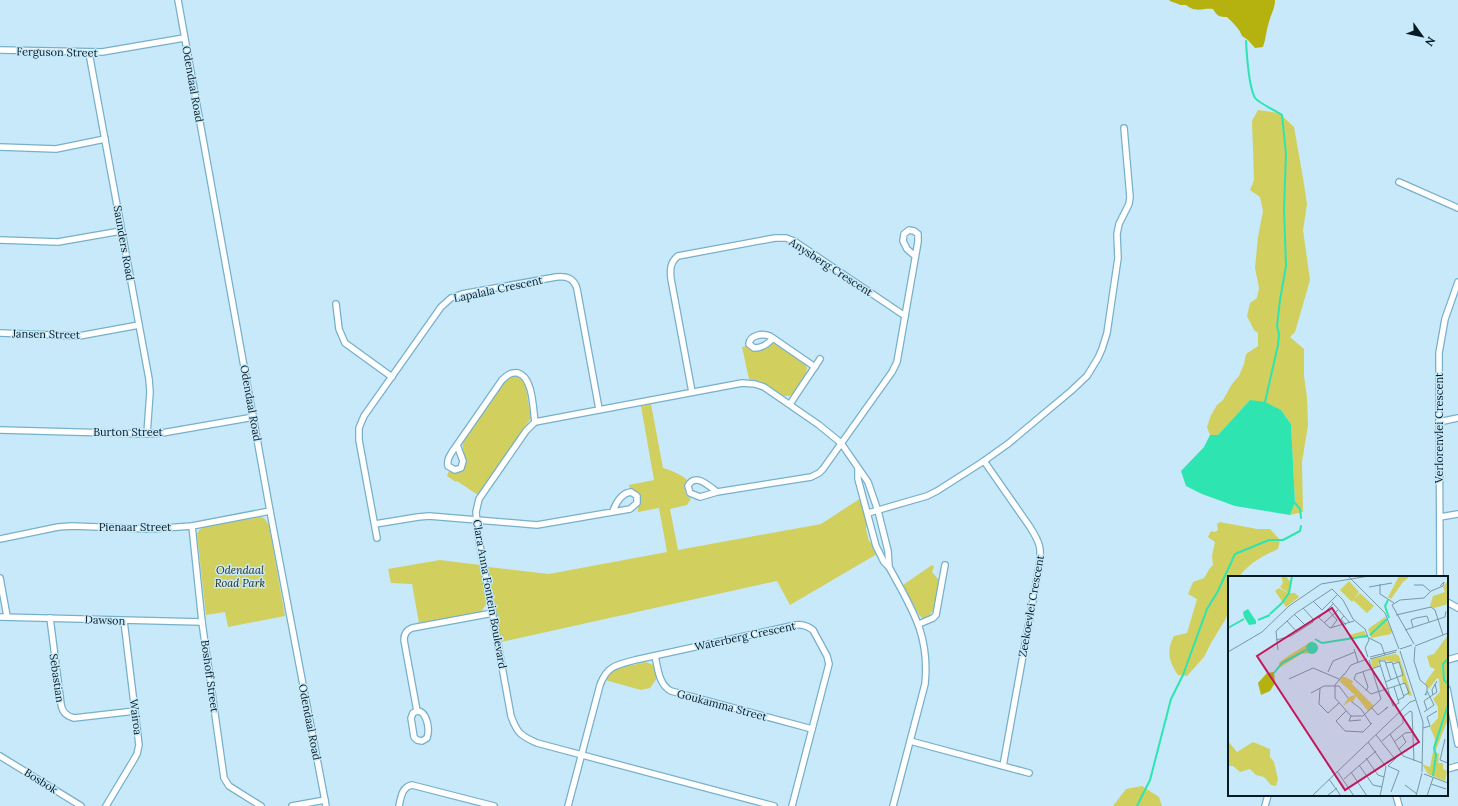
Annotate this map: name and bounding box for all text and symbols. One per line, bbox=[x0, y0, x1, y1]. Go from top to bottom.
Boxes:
north arrow bbox=[1402, 16, 1442, 56]
text: N bbox=[1422, 34, 1439, 49]
street label: Ferguson Street bbox=[16, 44, 99, 60]
street label: Odendaal Road bbox=[179, 45, 207, 124]
street label: Saunders Road bbox=[111, 204, 138, 282]
street label: Anysberg Crescent bbox=[786, 234, 876, 300]
street label: Lapalala Crescent bbox=[452, 273, 545, 305]
street label: Jansen Street bbox=[11, 326, 81, 342]
street label: Odendaal Road bbox=[237, 364, 265, 443]
street label: Verlorenvlei Crescent bbox=[1432, 372, 1446, 484]
street label: Burton Street bbox=[93, 425, 164, 439]
street label: Clara Anna Fontein Boulevard bbox=[470, 518, 510, 670]
street label: Pienaar Street bbox=[99, 520, 172, 534]
street label: Zeekoevlei Crescent bbox=[1015, 553, 1047, 658]
park label: Odendaal Road Park bbox=[215, 563, 266, 590]
inset map bbox=[1228, 576, 1448, 796]
street label: Dawson bbox=[84, 612, 126, 628]
street label: Waterberg Crescent bbox=[693, 618, 798, 654]
street label: Boshoff Street bbox=[198, 639, 222, 714]
street label: Sebastian bbox=[47, 653, 67, 704]
street label: Odendaal Road bbox=[296, 683, 324, 762]
street label: Goukamma Street bbox=[676, 686, 769, 724]
street label: Wairoa bbox=[127, 698, 145, 736]
street label: Bosbok bbox=[22, 765, 61, 797]

